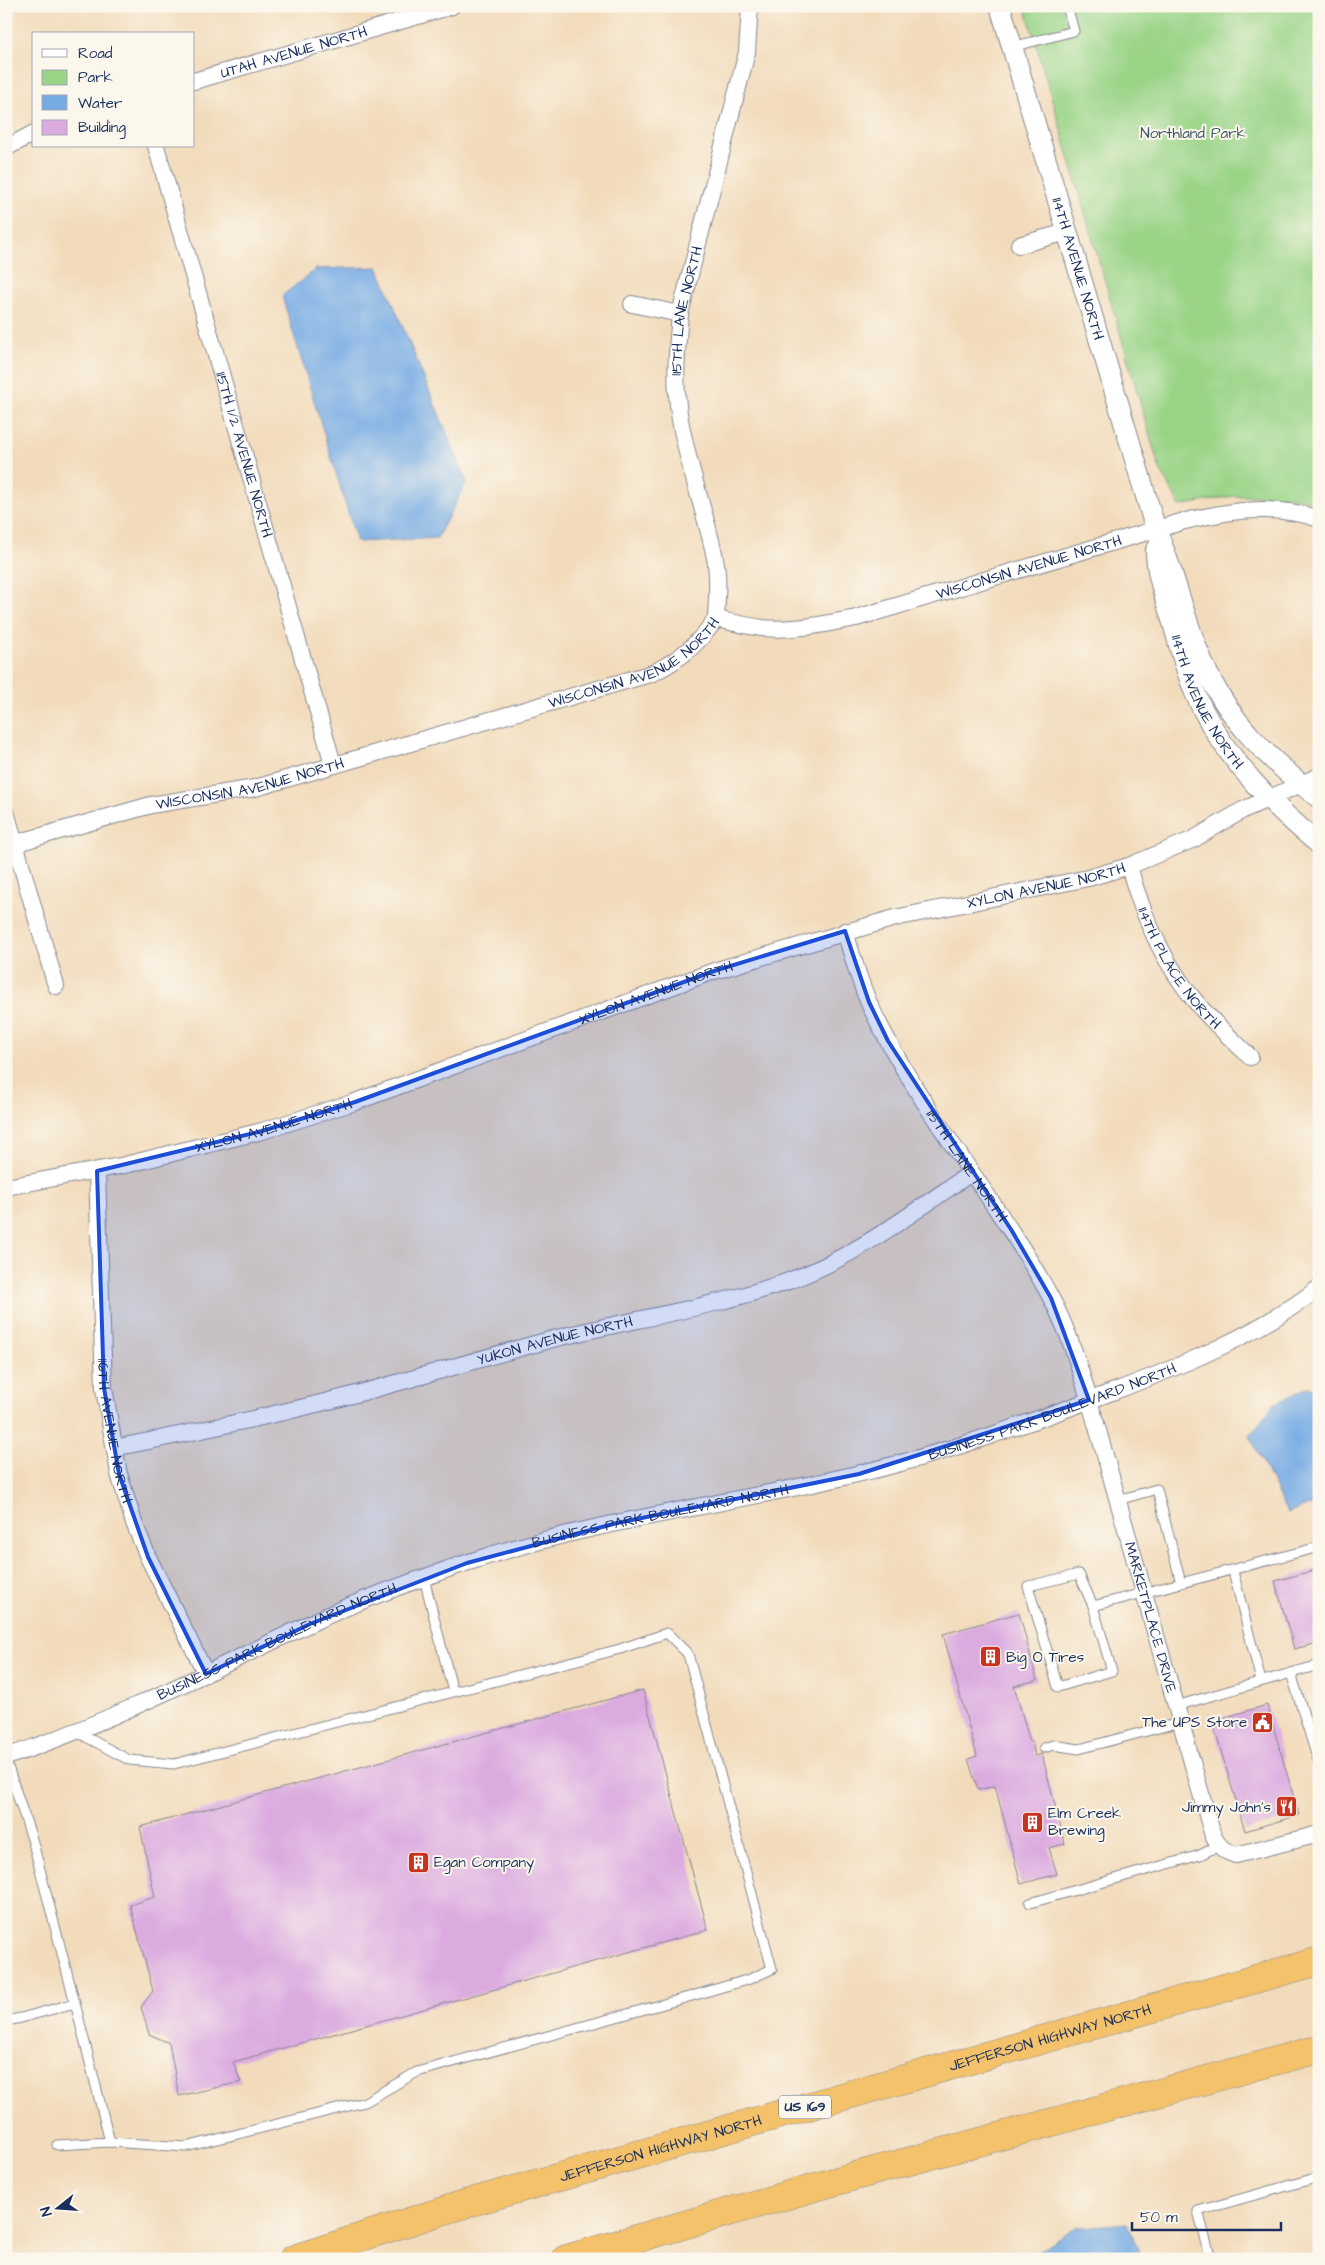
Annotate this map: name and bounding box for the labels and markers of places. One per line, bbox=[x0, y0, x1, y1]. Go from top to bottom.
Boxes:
building icon: Big O Tires bbox=[978, 1645, 1002, 1669]
place label: Big O Tires bbox=[1006, 1647, 1085, 1669]
public building icon: The UPS Store bbox=[1251, 1710, 1275, 1734]
place label: The UPS Store bbox=[1142, 1712, 1247, 1733]
restaurant icon: Jimmy John's bbox=[1275, 1795, 1299, 1819]
place label: Jimmy John's bbox=[1182, 1797, 1271, 1819]
place label: Elm Creek Brewing bbox=[1048, 1803, 1121, 1842]
building icon: Elm Creek Brewing bbox=[1020, 1810, 1044, 1834]
building icon: Egan Company bbox=[406, 1850, 430, 1874]
place label: Egan Company bbox=[434, 1852, 534, 1874]

